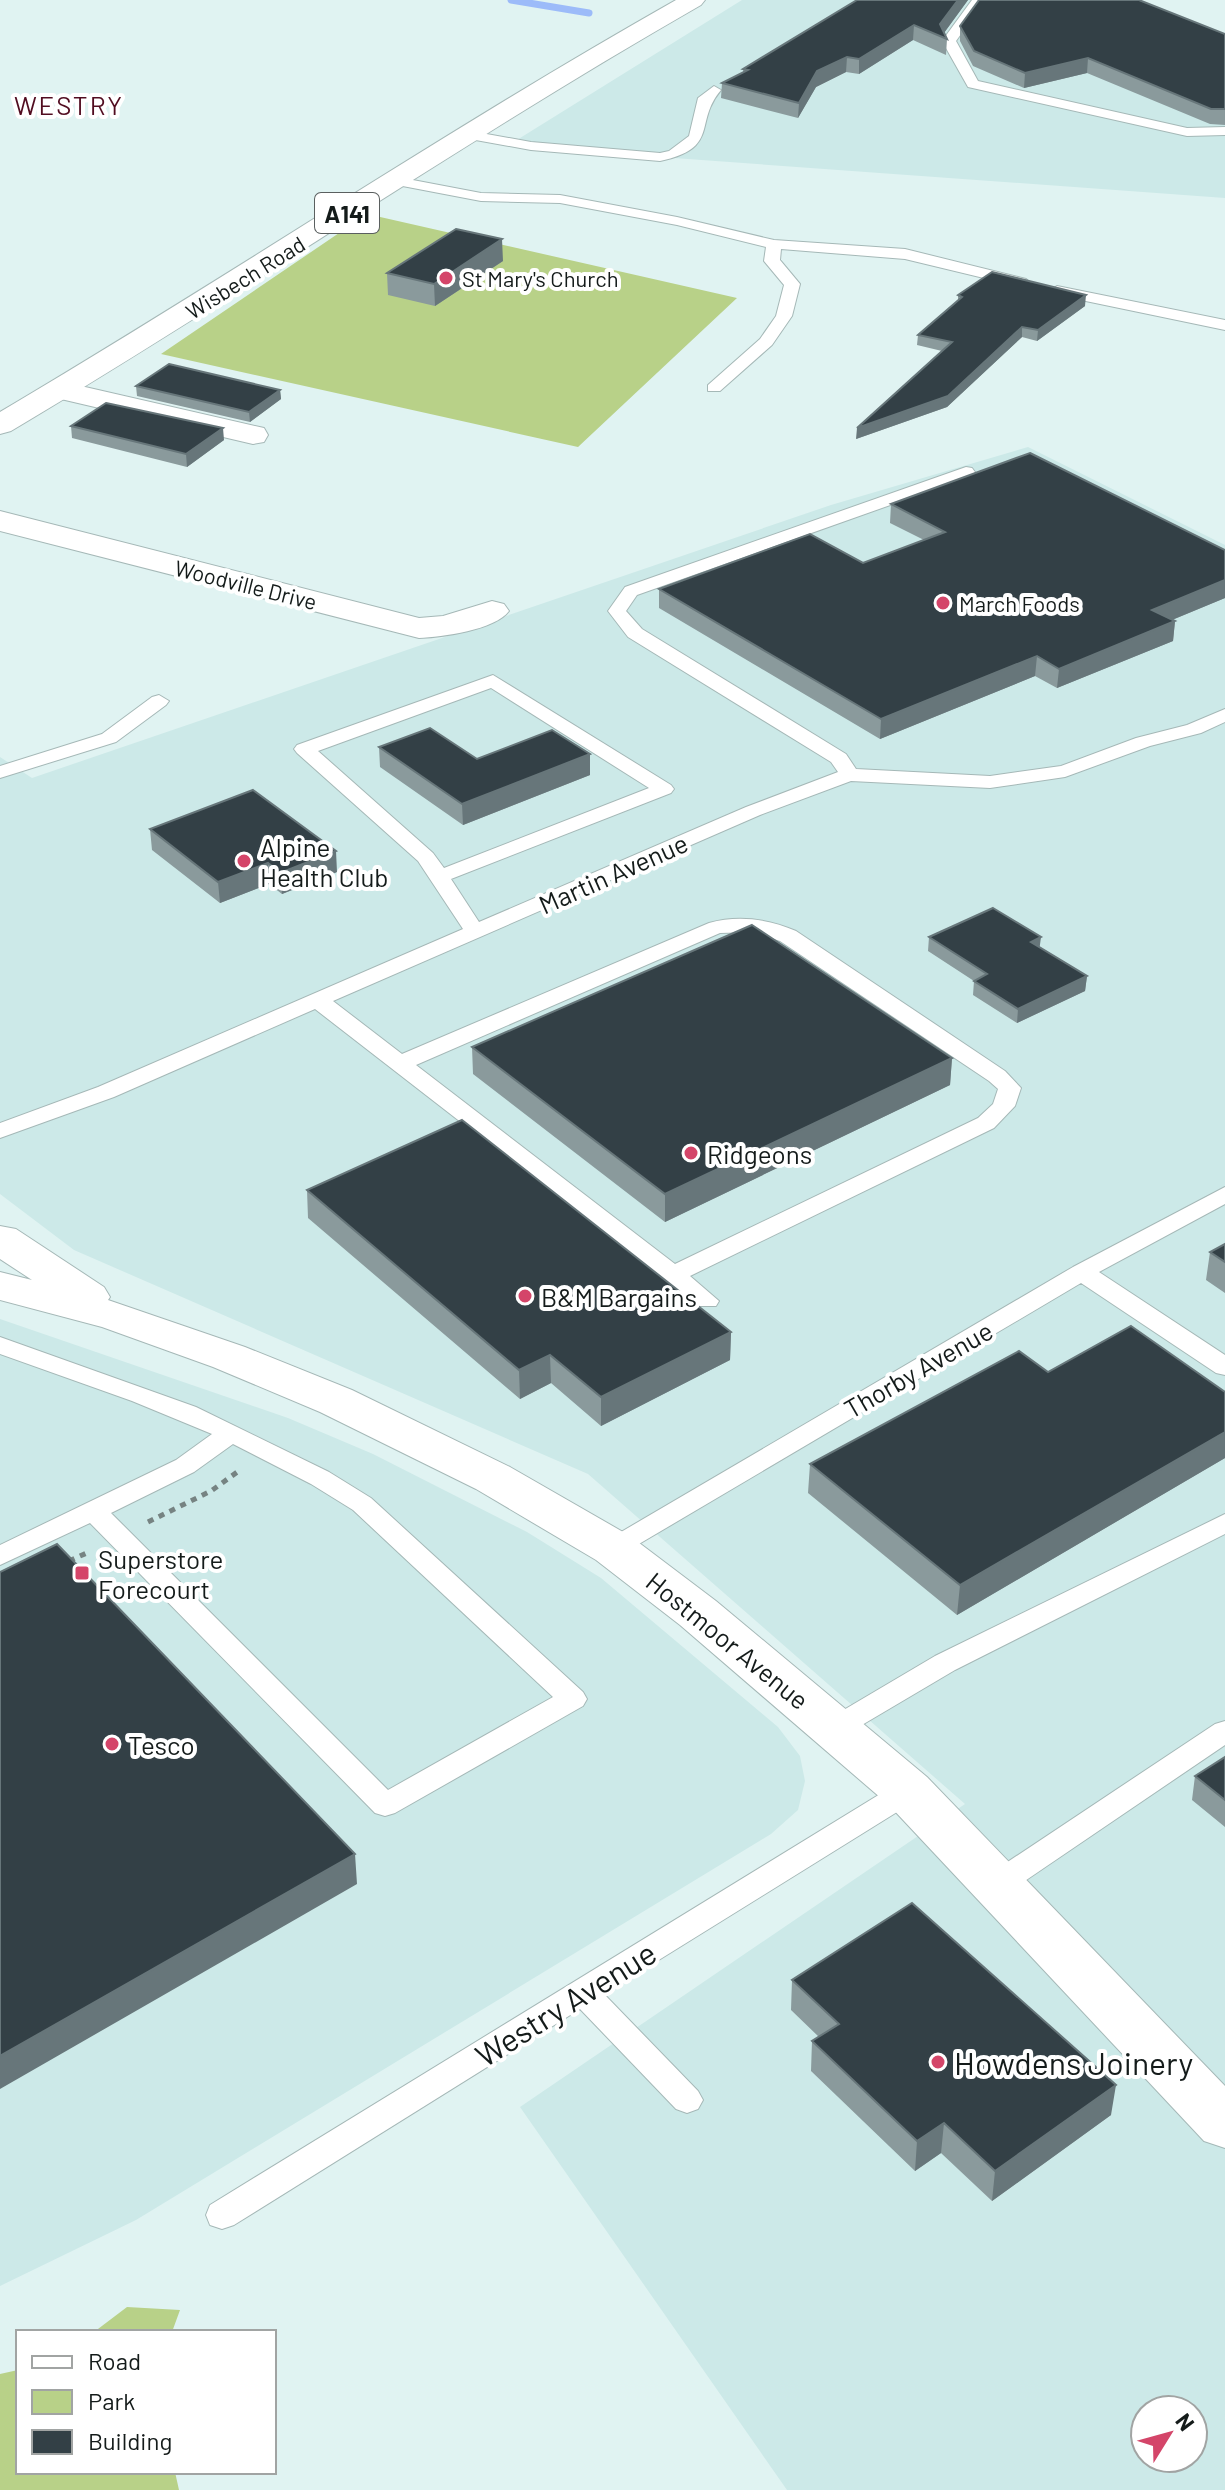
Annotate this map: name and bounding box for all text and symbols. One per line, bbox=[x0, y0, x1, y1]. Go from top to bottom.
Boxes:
district label: WESTRY bbox=[14, 89, 124, 120]
road number: A141 bbox=[315, 193, 379, 233]
street label: Wisbech Road bbox=[181, 230, 309, 324]
place label: St Mary's Church bbox=[462, 265, 619, 291]
marker: St Mary's Church bbox=[437, 269, 455, 287]
street label: Woodville Drive bbox=[172, 554, 320, 614]
place label: March Foods bbox=[959, 590, 1080, 616]
marker: March Foods bbox=[934, 594, 952, 612]
street label: Martin Avenue bbox=[534, 826, 692, 920]
place label: Alpine Health Club bbox=[260, 831, 389, 892]
marker: Alpine Health Club bbox=[235, 852, 253, 870]
place label: Ridgeons bbox=[707, 1138, 812, 1169]
marker: Ridgeons bbox=[682, 1144, 700, 1162]
place label: B&M Bargains bbox=[541, 1281, 697, 1312]
marker: B&M Bargains bbox=[516, 1287, 534, 1305]
street label: Thorby Avenue bbox=[838, 1314, 998, 1424]
place label: Superstore Forecourt bbox=[98, 1543, 223, 1604]
marker: Superstore Forecourt bbox=[73, 1564, 91, 1582]
street label: Hostmoor Avenue bbox=[641, 1565, 815, 1715]
place label: Tesco bbox=[128, 1729, 195, 1760]
marker: Tesco bbox=[103, 1735, 121, 1753]
street label: Westry Avenue bbox=[468, 1932, 662, 2074]
place label: Howdens Joinery bbox=[954, 2043, 1194, 2081]
marker: Howdens Joinery bbox=[929, 2053, 947, 2071]
legend bbox=[16, 2330, 276, 2474]
text: Road bbox=[88, 2346, 141, 2375]
text: Park bbox=[88, 2386, 135, 2415]
north arrow bbox=[1129, 2394, 1209, 2474]
text: N bbox=[1171, 2408, 1201, 2435]
text: Building bbox=[88, 2426, 172, 2455]

